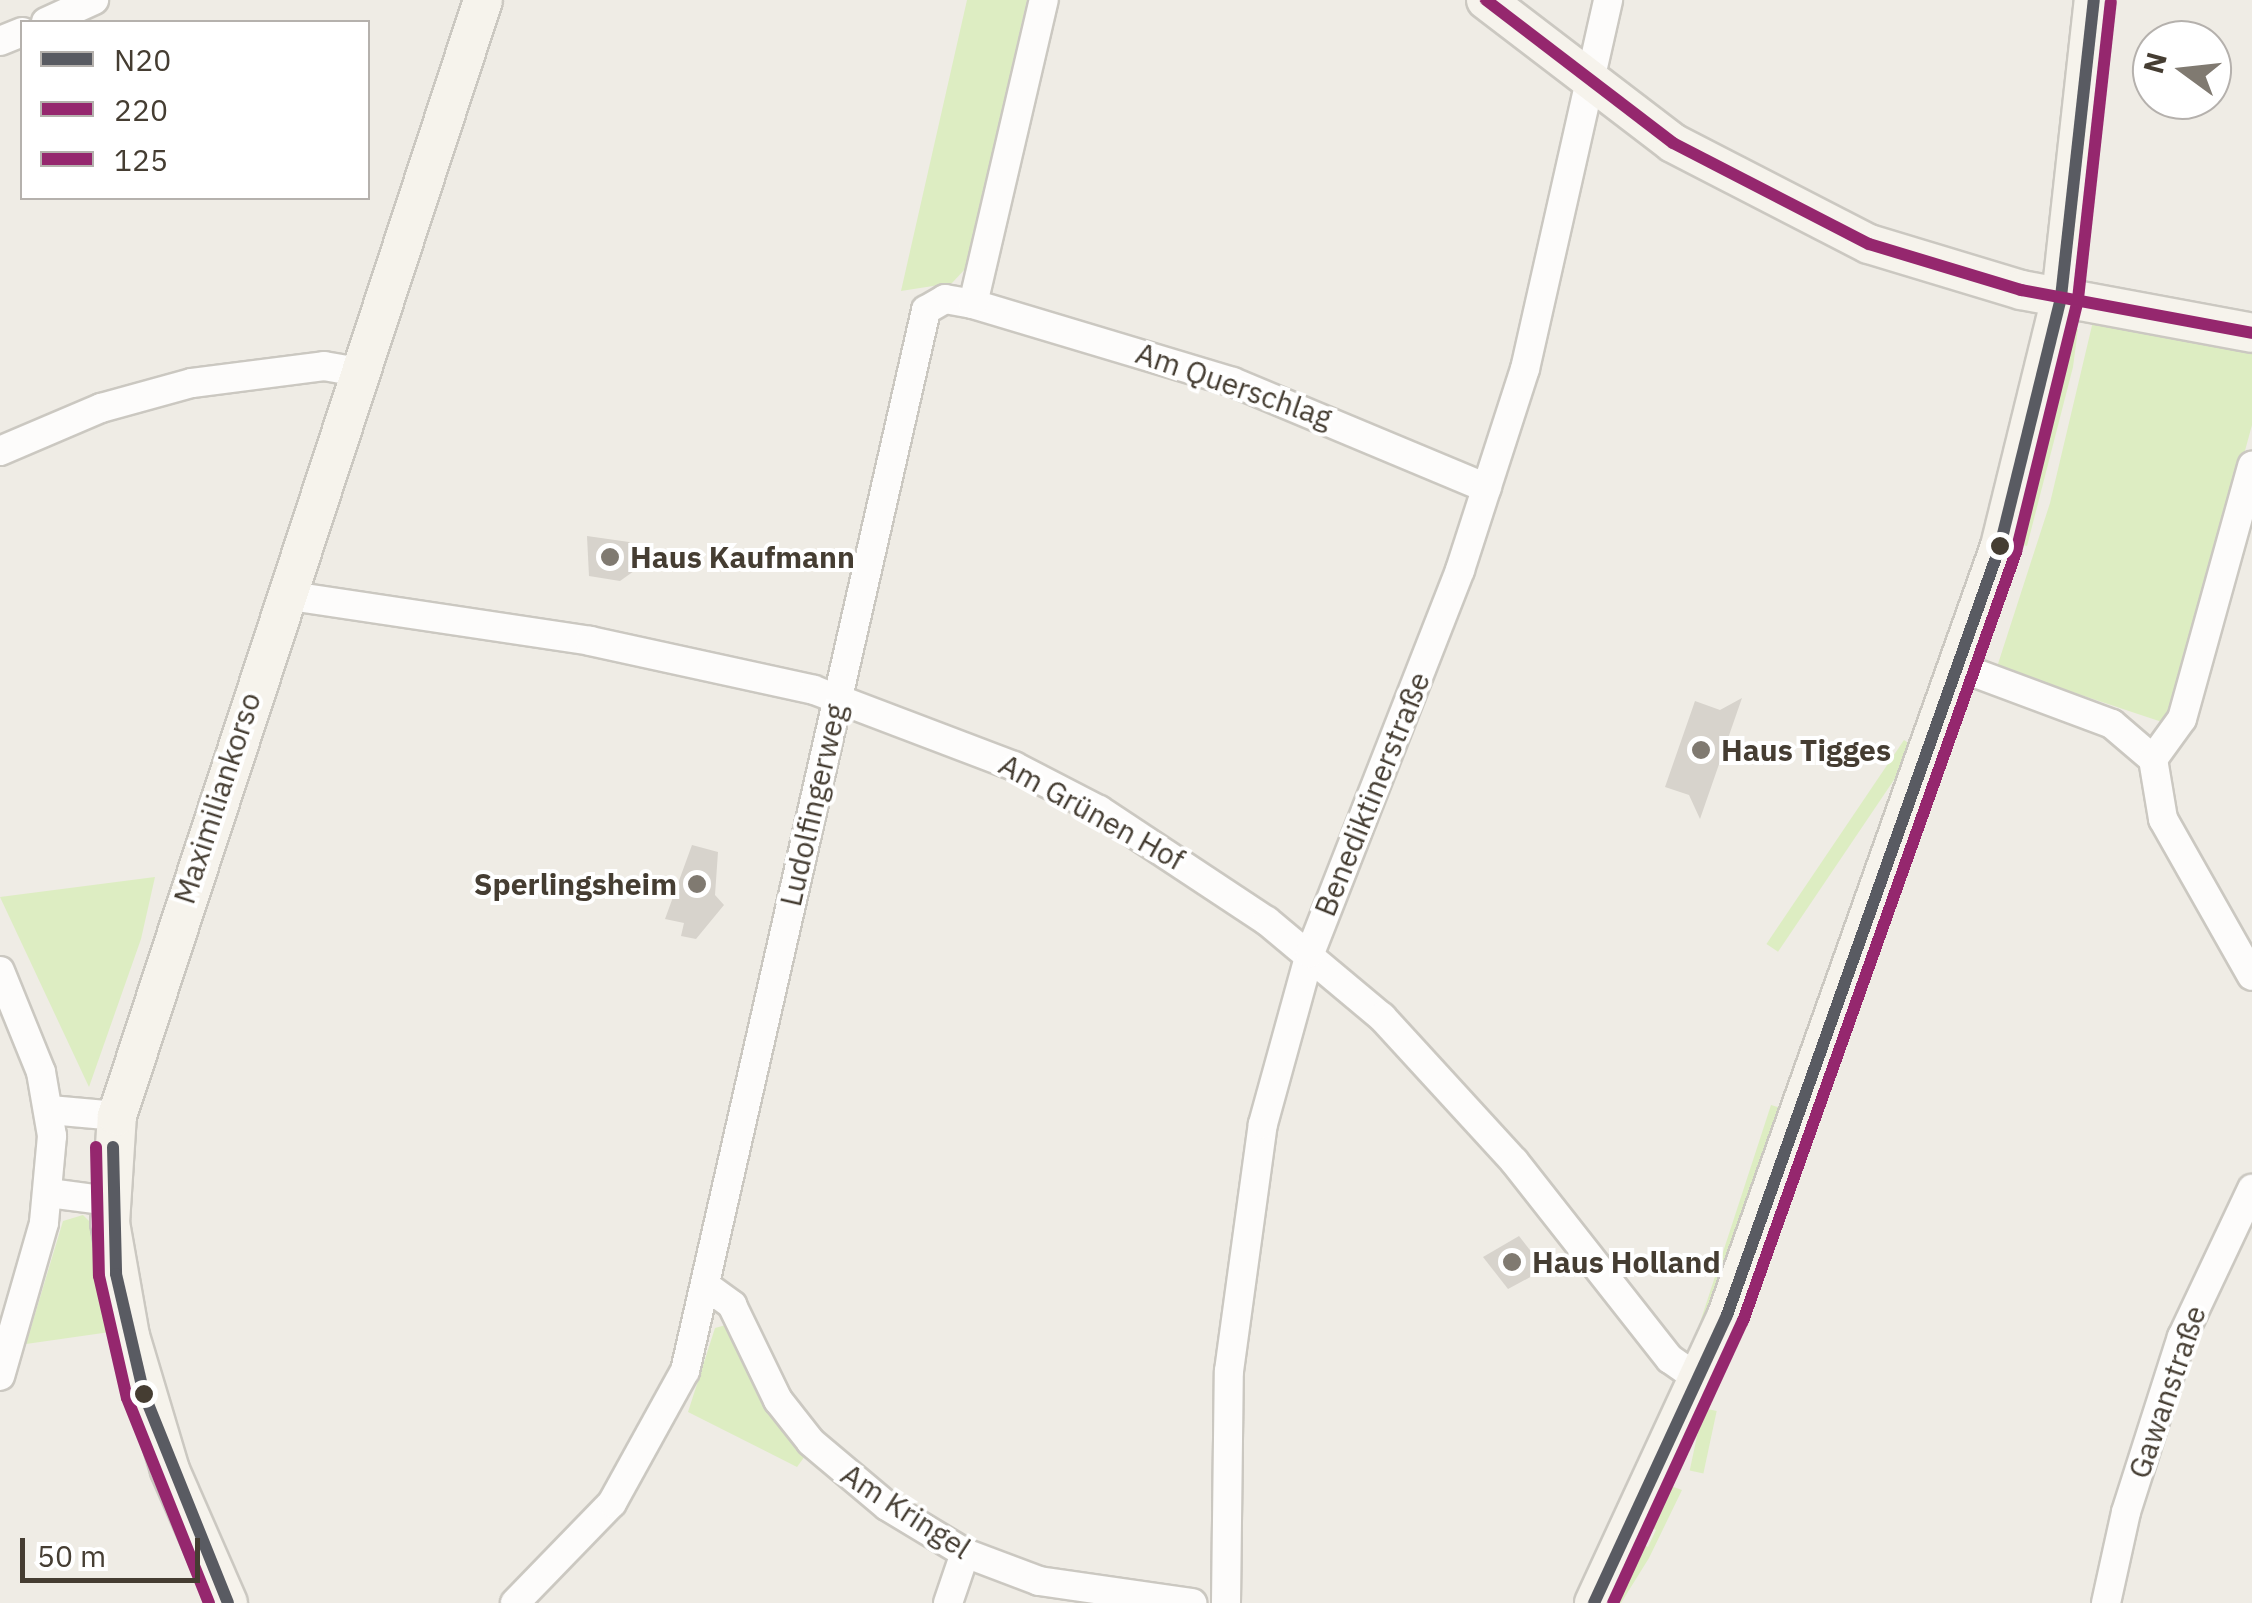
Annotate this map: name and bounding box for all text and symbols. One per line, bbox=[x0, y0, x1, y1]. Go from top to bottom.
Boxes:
legend bbox=[20, 20, 370, 200]
north arrow bbox=[2132, 20, 2232, 120]
text: N20 bbox=[114, 40, 171, 79]
text: N bbox=[2134, 48, 2175, 77]
text: 220 bbox=[114, 90, 168, 129]
text: 125 bbox=[114, 140, 168, 179]
street label: Am Querschlag bbox=[1131, 335, 1337, 435]
unlabelled marker bbox=[1990, 536, 2010, 556]
place label: Haus Kaufmann bbox=[630, 539, 855, 575]
marker: Haus Kaufmann bbox=[599, 546, 621, 568]
street label: Benediktinerstraße bbox=[1307, 667, 1437, 921]
street label: Maximiliankorso bbox=[166, 688, 268, 908]
street label: Ludolfingerweg bbox=[772, 700, 854, 910]
place label: Haus Tigges bbox=[1721, 732, 1891, 768]
marker: Haus Tigges bbox=[1690, 739, 1712, 761]
street label: Am Grünen Hof bbox=[993, 746, 1191, 878]
place label: Sperlingsheim bbox=[474, 866, 677, 902]
marker: Sperlingsheim bbox=[686, 873, 708, 895]
place label: Haus Holland bbox=[1532, 1244, 1721, 1280]
marker: Haus Holland bbox=[1501, 1251, 1523, 1273]
street label: Gawanstraße bbox=[2121, 1301, 2213, 1483]
unlabelled marker bbox=[134, 1384, 154, 1404]
street label: Am Kringel bbox=[835, 1456, 977, 1566]
scale bar bbox=[25, 1518, 205, 1580]
text: 50 m bbox=[37, 1536, 106, 1575]

